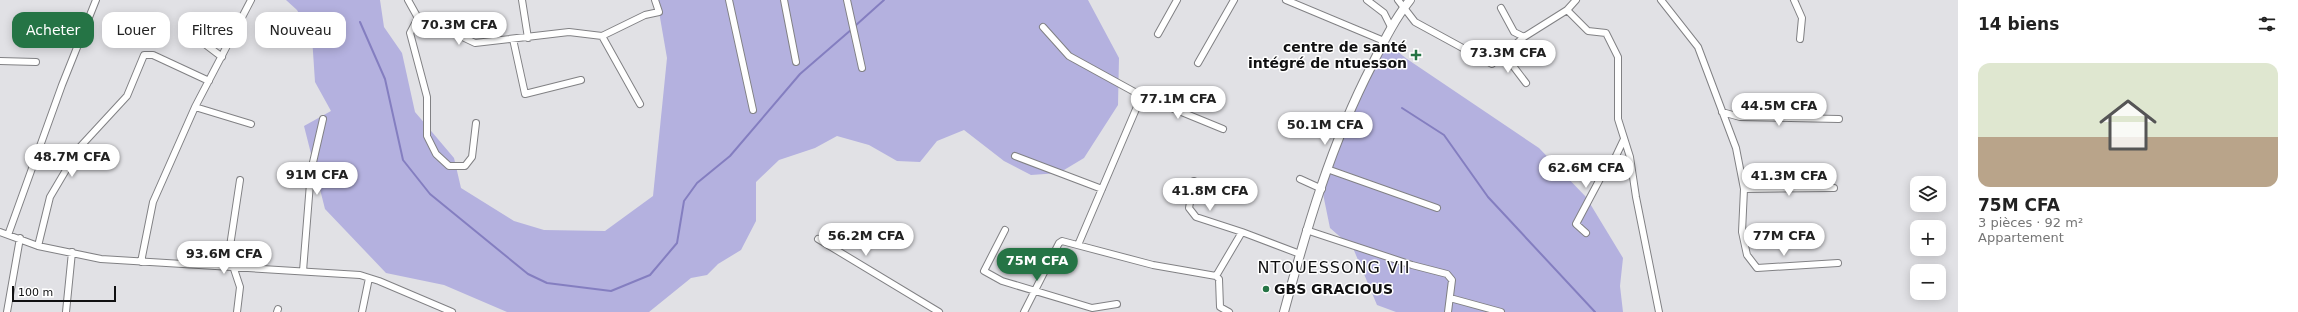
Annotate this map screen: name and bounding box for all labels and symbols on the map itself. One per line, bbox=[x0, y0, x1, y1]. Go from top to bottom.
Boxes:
pin: 70.3M CFA bbox=[413, 12, 505, 46]
place label: centre de santé intégré de ntuesson bbox=[1248, 39, 1407, 71]
pin: 73.3M CFA bbox=[1462, 40, 1554, 74]
marker: centre de santé intégré de ntuesson bbox=[1410, 49, 1422, 61]
pin: 77.1M CFA bbox=[1132, 86, 1224, 120]
pin: 44.5M CFA bbox=[1733, 93, 1825, 127]
pin: 50.1M CFA bbox=[1279, 112, 1371, 146]
pin: 48.7M CFA bbox=[26, 144, 118, 178]
pin: 62.6M CFA bbox=[1540, 155, 1632, 189]
pin: 91M CFA bbox=[280, 162, 354, 196]
pin: 41.3M CFA bbox=[1743, 163, 1835, 197]
pin: 41.8M CFA bbox=[1164, 178, 1256, 212]
pin: 56.2M CFA bbox=[820, 223, 912, 257]
pin: 77M CFA bbox=[1747, 223, 1821, 257]
pin: 93.6M CFA bbox=[178, 241, 270, 275]
pin: 75M CFA bbox=[1000, 248, 1074, 282]
district label: NTOUESSONG VII bbox=[1258, 258, 1410, 277]
place label: GBS GRACIOUS bbox=[1274, 281, 1393, 297]
scale bar bbox=[12, 284, 116, 303]
marker: GBS GRACIOUS bbox=[1261, 284, 1271, 294]

